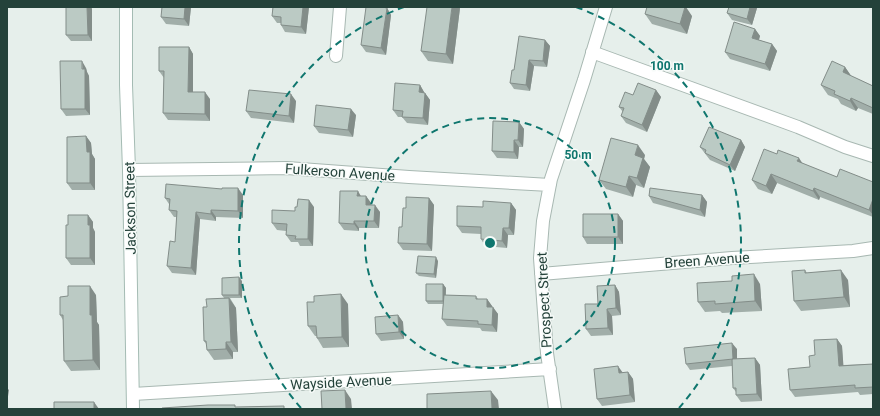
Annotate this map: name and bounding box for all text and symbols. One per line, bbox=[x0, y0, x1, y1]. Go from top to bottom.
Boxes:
text: 100 m bbox=[650, 59, 684, 73]
text: 50 m bbox=[564, 148, 592, 162]
street label: Fulkerson Avenue bbox=[285, 160, 395, 184]
street label: Jackson Street bbox=[121, 161, 139, 255]
centre of rings bbox=[483, 236, 497, 250]
street label: Breen Avenue bbox=[664, 249, 750, 271]
street label: Prospect Street bbox=[533, 251, 555, 348]
street label: Wayside Avenue bbox=[290, 371, 392, 393]

